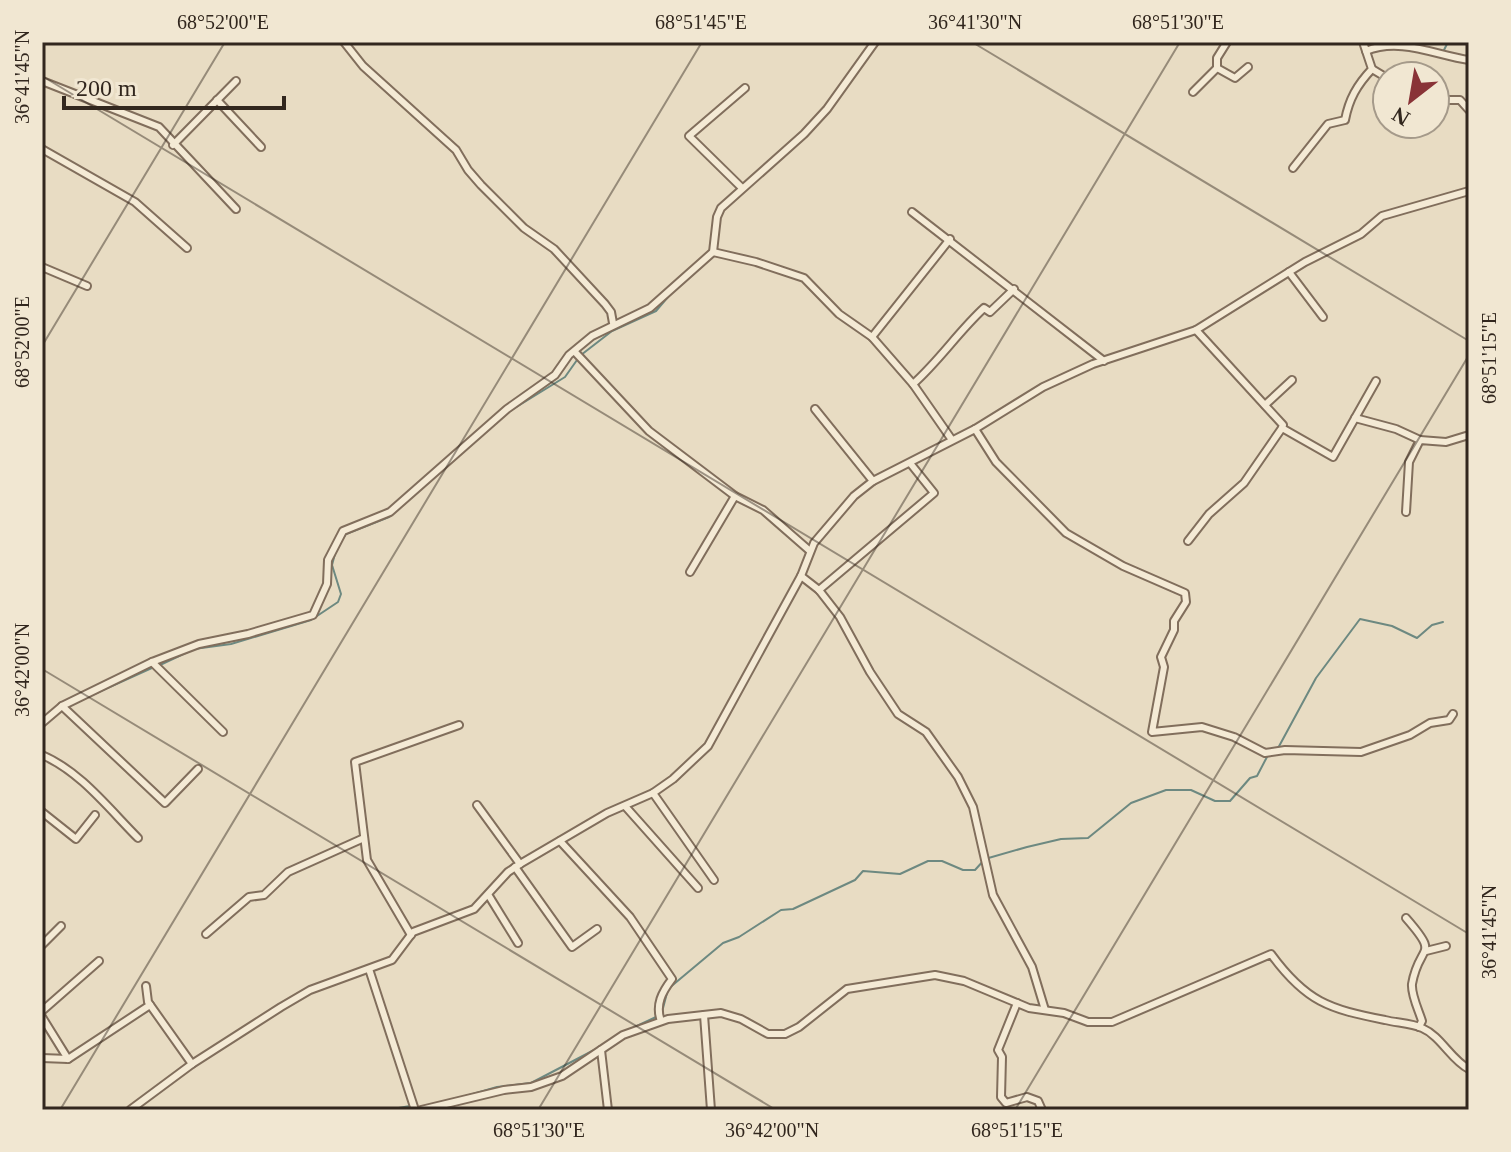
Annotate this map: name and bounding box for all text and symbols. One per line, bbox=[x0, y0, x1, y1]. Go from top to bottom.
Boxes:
text: 68°52'00"E bbox=[177, 11, 269, 33]
text: 68°51'45"E bbox=[655, 11, 747, 33]
text: 36°41'30"N bbox=[928, 11, 1022, 33]
text: 68°51'30"E bbox=[1132, 11, 1224, 33]
text: 36°41'45"N bbox=[11, 30, 33, 124]
scale bar bbox=[64, 60, 284, 110]
north arrow bbox=[1371, 60, 1451, 140]
text: 200 m bbox=[76, 75, 137, 101]
text: N bbox=[1388, 102, 1414, 132]
text: 68°52'00"E bbox=[11, 296, 33, 388]
text: 68°51'15"E bbox=[1478, 312, 1500, 404]
text: 36°42'00"N bbox=[11, 623, 33, 717]
text: 36°41'45"N bbox=[1478, 885, 1500, 979]
text: 68°51'30"E bbox=[493, 1119, 585, 1141]
text: 36°42'00"N bbox=[725, 1119, 819, 1141]
text: 68°51'15"E bbox=[971, 1119, 1063, 1141]

